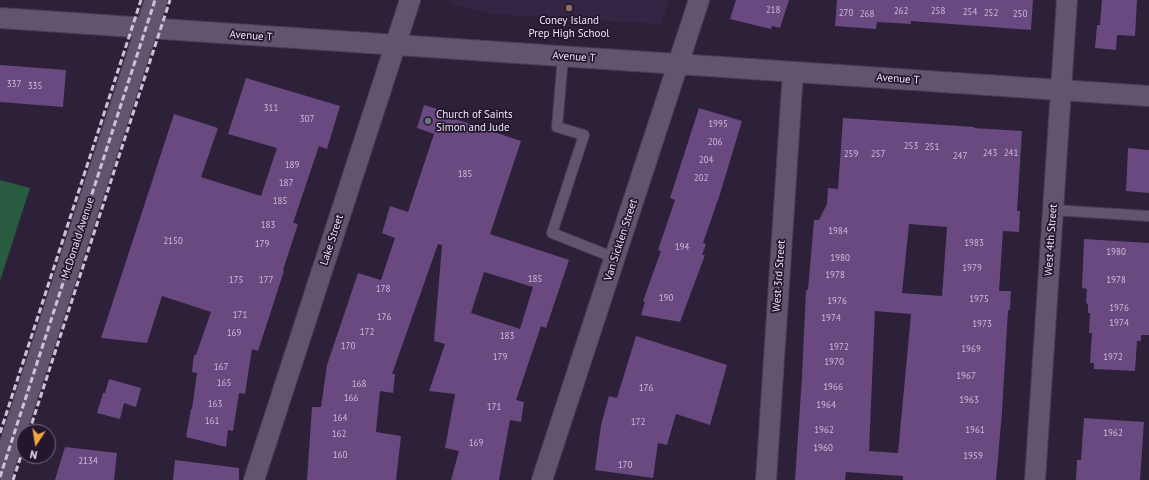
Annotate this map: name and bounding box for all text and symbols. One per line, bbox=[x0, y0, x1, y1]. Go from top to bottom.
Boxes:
marker: Coney Island Prep High School bbox=[564, 3, 574, 13]
house number: 218 bbox=[766, 5, 780, 15]
house number: 262 bbox=[894, 6, 908, 16]
house number: 258 bbox=[931, 6, 945, 16]
house number: 254 bbox=[963, 7, 977, 17]
house number: 270 bbox=[839, 8, 853, 18]
house number: 252 bbox=[984, 8, 998, 18]
house number: 268 bbox=[860, 9, 874, 19]
house number: 250 bbox=[1013, 9, 1027, 19]
place label: Coney Island Prep High School bbox=[528, 14, 610, 40]
street label: Avenue T bbox=[229, 28, 273, 44]
street label: Avenue T bbox=[552, 49, 596, 65]
street label: Avenue T bbox=[876, 71, 920, 87]
house number: 337 bbox=[7, 79, 21, 89]
house number: 335 bbox=[28, 81, 42, 91]
house number: 311 bbox=[264, 103, 278, 113]
place label: Church of Saints Simon and Jude bbox=[436, 108, 513, 134]
house number: 307 bbox=[300, 114, 314, 124]
marker: Church of Saints Simon and Jude bbox=[423, 116, 433, 126]
house number: 1995 bbox=[708, 119, 728, 129]
house number: 206 bbox=[708, 137, 722, 147]
house number: 253 bbox=[904, 141, 918, 151]
house number: 251 bbox=[925, 142, 939, 152]
house number: 243 bbox=[983, 148, 997, 158]
house number: 241 bbox=[1004, 148, 1018, 158]
house number: 259 bbox=[844, 149, 858, 159]
house number: 257 bbox=[871, 149, 885, 159]
house number: 247 bbox=[953, 151, 967, 161]
house number: 204 bbox=[699, 155, 713, 165]
house number: 189 bbox=[285, 160, 299, 170]
house number: 185 bbox=[458, 169, 472, 179]
house number: 202 bbox=[694, 173, 708, 183]
house number: 187 bbox=[279, 178, 293, 188]
street label: McDonald Avenue bbox=[59, 196, 97, 280]
house number: 185 bbox=[273, 196, 287, 206]
street label: Van Sicklen Street bbox=[602, 198, 640, 282]
street label: West 4th Street bbox=[1042, 203, 1060, 277]
street label: Lake Street bbox=[318, 213, 346, 267]
house number: 183 bbox=[261, 220, 275, 230]
house number: 1984 bbox=[828, 226, 848, 236]
house number: 2150 bbox=[163, 236, 183, 246]
house number: 1983 bbox=[964, 238, 984, 248]
house number: 179 bbox=[255, 239, 269, 249]
street label: West 3rd Street bbox=[770, 240, 788, 312]
house number: 194 bbox=[675, 242, 689, 252]
house number: 1980 bbox=[1106, 247, 1126, 257]
house number: 1980 bbox=[830, 253, 850, 263]
house number: 1979 bbox=[962, 263, 982, 273]
house number: 1978 bbox=[825, 270, 845, 280]
house number: 185 bbox=[528, 274, 542, 284]
house number: 175 bbox=[229, 275, 243, 285]
house number: 177 bbox=[259, 275, 273, 285]
house number: 1978 bbox=[1106, 275, 1126, 285]
house number: 178 bbox=[376, 284, 390, 294]
house number: 190 bbox=[659, 293, 673, 303]
house number: 1975 bbox=[969, 294, 989, 304]
house number: 1976 bbox=[827, 296, 847, 306]
house number: 1976 bbox=[1109, 303, 1129, 313]
house number: 171 bbox=[233, 310, 247, 320]
house number: 176 bbox=[377, 312, 391, 322]
house number: 1974 bbox=[821, 313, 841, 323]
house number: 1974 bbox=[1109, 318, 1129, 328]
house number: 1973 bbox=[972, 319, 992, 329]
house number: 172 bbox=[360, 327, 374, 337]
house number: 169 bbox=[227, 328, 241, 338]
house number: 183 bbox=[500, 331, 514, 341]
house number: 170 bbox=[341, 341, 355, 351]
house number: 1972 bbox=[829, 342, 849, 352]
house number: 1969 bbox=[961, 344, 981, 354]
house number: 179 bbox=[493, 352, 507, 362]
house number: 1972 bbox=[1103, 352, 1123, 362]
house number: 1970 bbox=[824, 357, 844, 367]
house number: 167 bbox=[214, 362, 228, 372]
house number: 1967 bbox=[956, 371, 976, 381]
house number: 165 bbox=[217, 378, 231, 388]
house number: 168 bbox=[352, 379, 366, 389]
house number: 1966 bbox=[823, 382, 843, 392]
house number: 176 bbox=[639, 383, 653, 393]
house number: 166 bbox=[344, 393, 358, 403]
house number: 1963 bbox=[959, 395, 979, 405]
house number: 163 bbox=[208, 399, 222, 409]
house number: 1964 bbox=[816, 400, 836, 410]
house number: 171 bbox=[487, 402, 501, 412]
house number: 164 bbox=[333, 413, 347, 423]
house number: 161 bbox=[205, 416, 219, 426]
house number: 172 bbox=[631, 417, 645, 427]
north arrow bbox=[16, 424, 56, 464]
house number: 1962 bbox=[814, 425, 834, 435]
house number: 1961 bbox=[965, 425, 985, 435]
house number: 1962 bbox=[1103, 428, 1123, 438]
house number: 162 bbox=[332, 429, 346, 439]
house number: 169 bbox=[469, 438, 483, 448]
house number: 1960 bbox=[813, 443, 833, 453]
text: N bbox=[29, 447, 39, 462]
house number: 160 bbox=[333, 450, 347, 460]
house number: 1959 bbox=[963, 451, 983, 461]
house number: 2134 bbox=[78, 456, 98, 466]
house number: 170 bbox=[618, 460, 632, 470]

